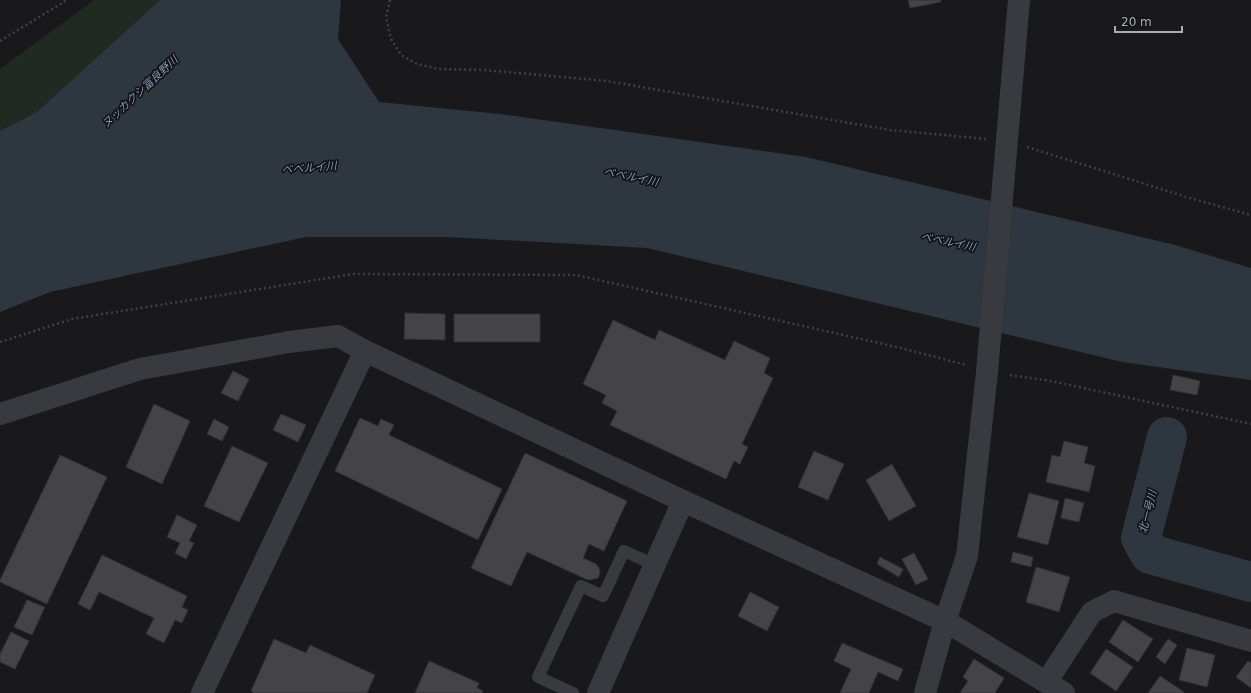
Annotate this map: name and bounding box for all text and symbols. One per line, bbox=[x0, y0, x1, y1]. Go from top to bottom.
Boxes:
scale bar bbox=[1115, 8, 1182, 34]
text: 20 m bbox=[1121, 15, 1152, 29]
water label: ヌッカクシ富良野川 bbox=[99, 53, 181, 131]
water label: ベベルイ川 bbox=[281, 160, 338, 176]
water label: ベベルイ川 bbox=[603, 165, 660, 189]
water label: ベベルイ川 bbox=[920, 230, 977, 254]
water label: 北一号川 bbox=[1136, 488, 1160, 535]

